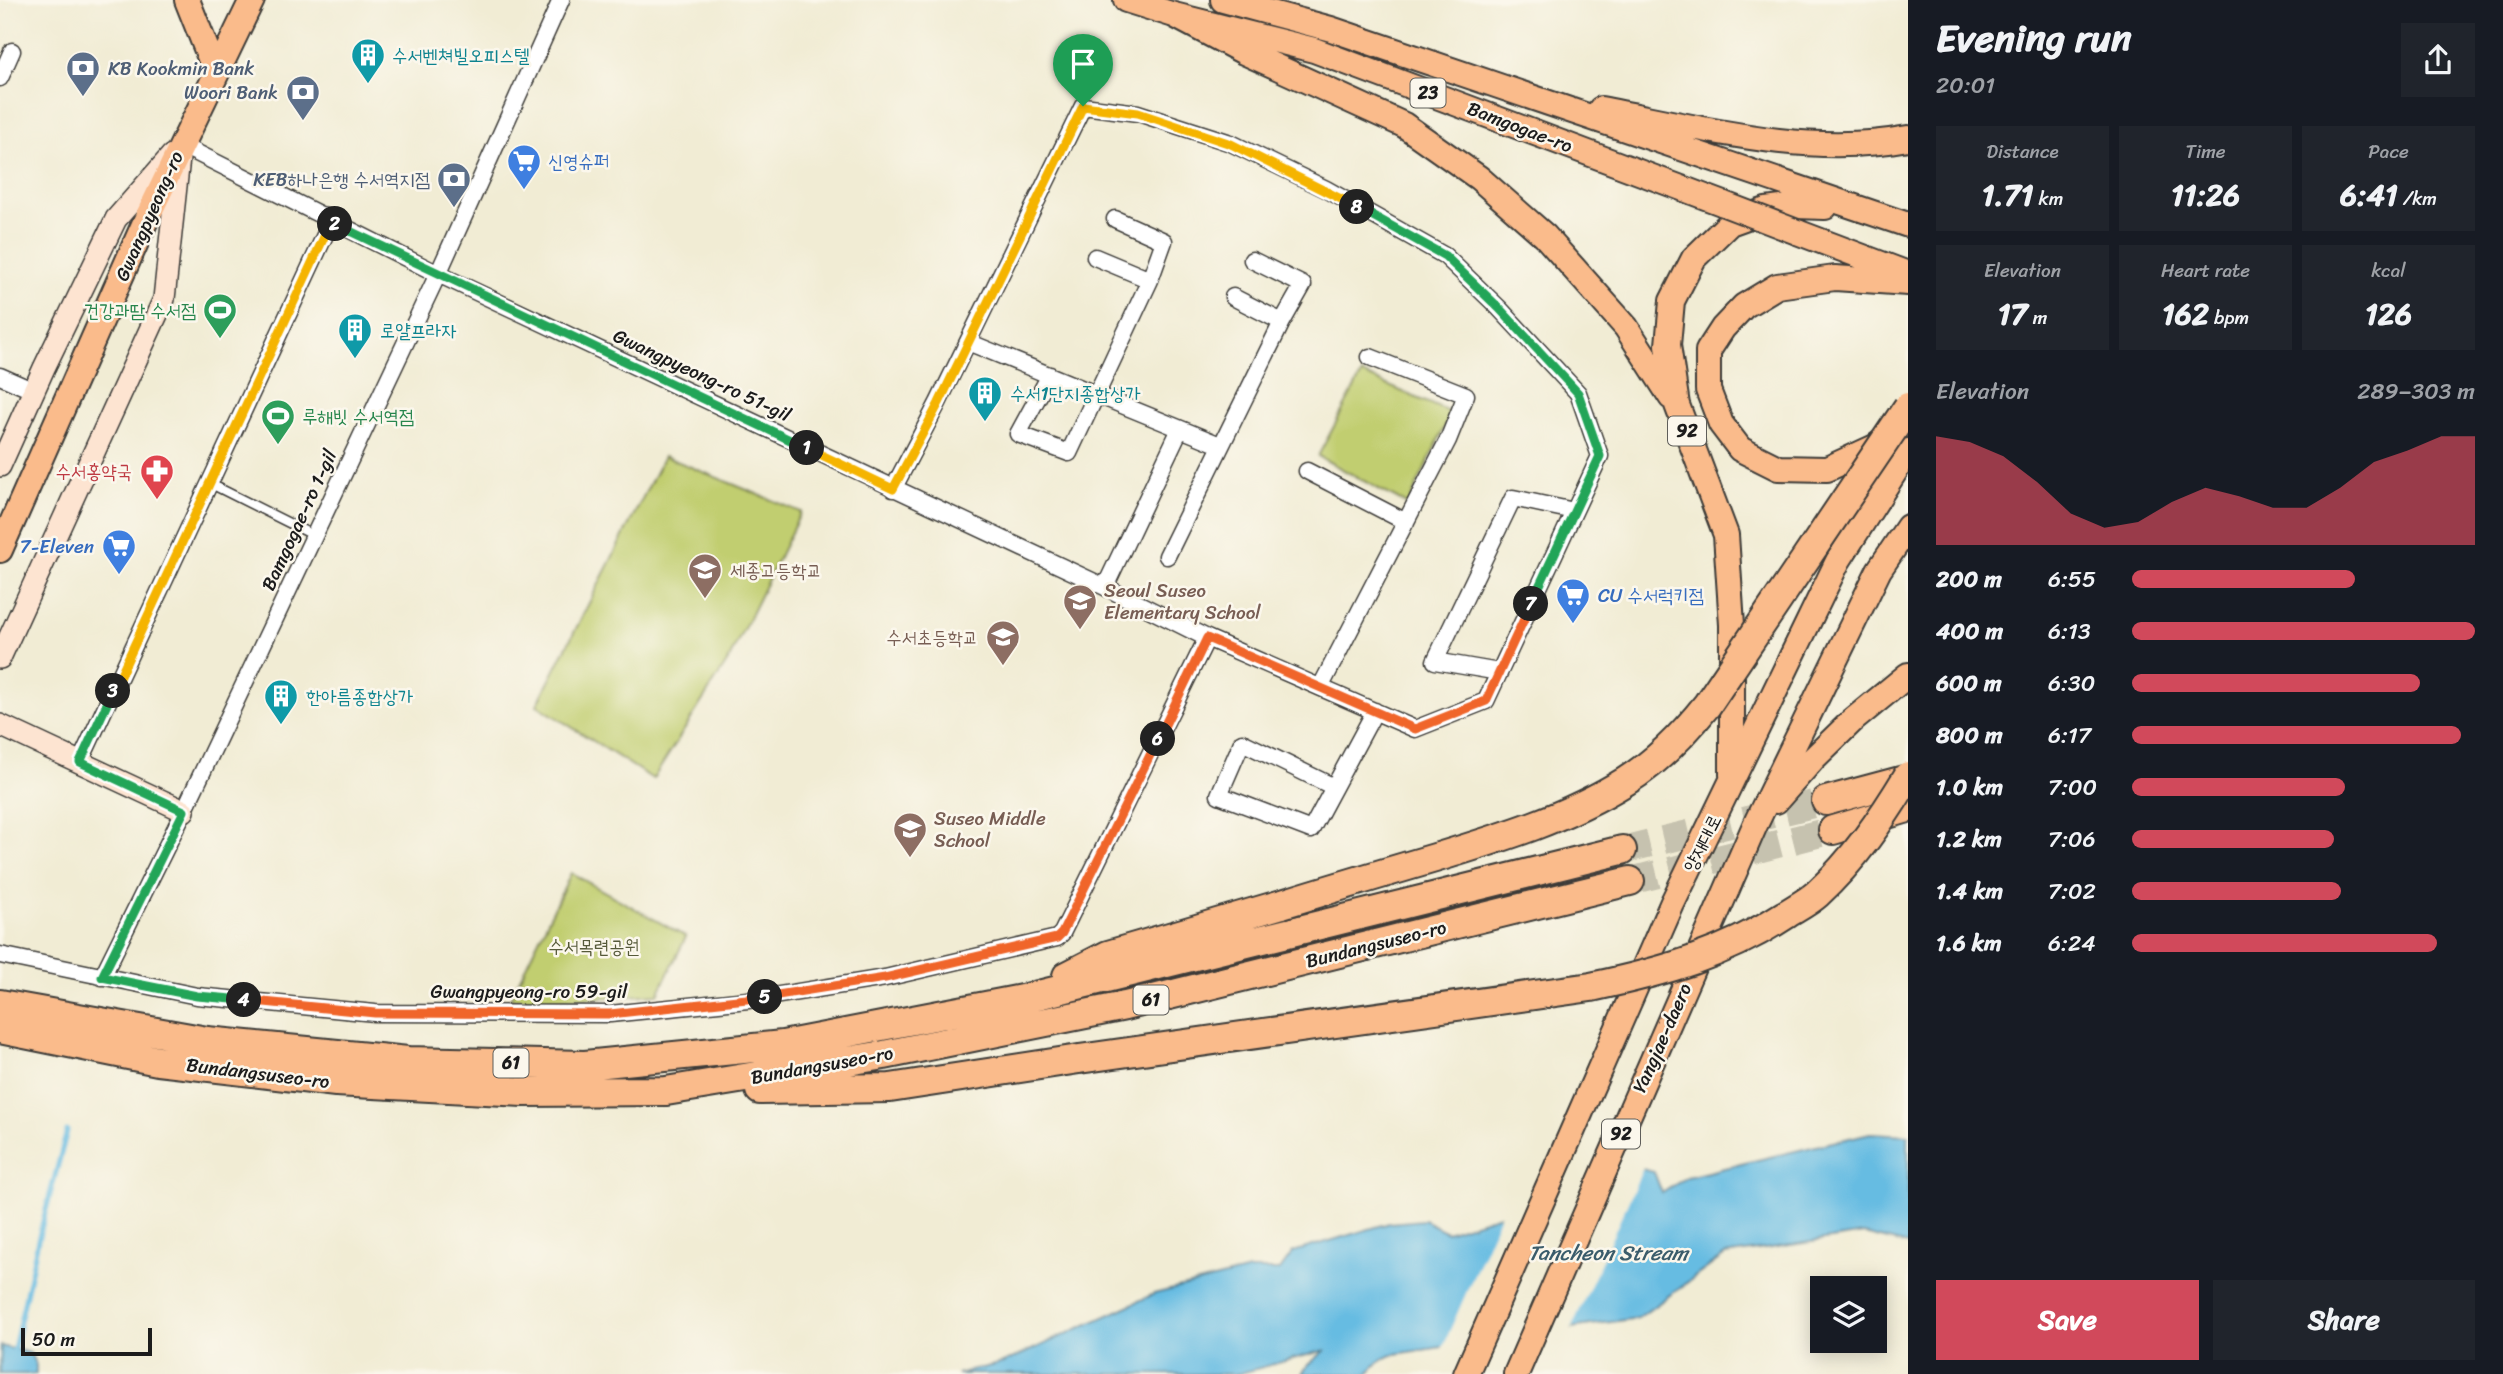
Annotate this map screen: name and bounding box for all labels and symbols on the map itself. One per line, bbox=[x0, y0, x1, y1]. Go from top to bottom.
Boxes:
pin bbox=[1053, 34, 1113, 106]
building icon: 수서벤쳐빌오피스텔 bbox=[349, 36, 387, 85]
place label: 수서벤쳐빌오피스텔 bbox=[392, 39, 530, 72]
bank icon: KB Kookmin Bank bbox=[64, 49, 102, 98]
place label: KB Kookmin Bank bbox=[108, 52, 254, 85]
bank icon: Woori Bank bbox=[284, 73, 322, 122]
place label: Woori Bank bbox=[184, 76, 278, 109]
road number: 23 bbox=[1410, 78, 1446, 108]
street label: Bamgogae-ro bbox=[1462, 92, 1578, 162]
supermarket icon: 신영슈퍼 bbox=[505, 142, 543, 191]
street label: Gwangpyeong-ro bbox=[106, 145, 193, 286]
place label: 신영슈퍼 bbox=[548, 145, 609, 178]
bank icon: KEB하나은행 수서역지점 bbox=[435, 160, 473, 209]
place label: KEB하나은행 수서역지점 bbox=[253, 163, 430, 196]
pin: 8 bbox=[1340, 190, 1374, 224]
pin: 2 bbox=[318, 206, 352, 242]
sports icon: 건강과땀 수서점 bbox=[201, 291, 239, 340]
place label: 건강과땀 수서점 bbox=[84, 294, 196, 327]
building icon: 로얄프라자 bbox=[336, 311, 374, 360]
place label: 로얄프라자 bbox=[380, 314, 456, 347]
street label: Gwangpyeong-ro 51-gil bbox=[607, 319, 797, 431]
building icon: 수서1단지종합상가 bbox=[966, 374, 1004, 423]
place label: 수서1단지종합상가 bbox=[1010, 377, 1141, 410]
sports icon: 루해빗 수서역점 bbox=[259, 397, 297, 446]
place label: 루해빗 수서역점 bbox=[302, 400, 414, 433]
road number: 92 bbox=[1668, 416, 1706, 446]
pin: 1 bbox=[790, 430, 824, 466]
street label: Bamgogae-ro 1-gil bbox=[252, 443, 346, 596]
pharmacy icon: 수서홍약국 bbox=[138, 452, 176, 501]
place label: 수서홍약국 bbox=[56, 455, 132, 488]
supermarket icon: 7-Eleven bbox=[100, 527, 138, 576]
place label: 7-Eleven bbox=[20, 530, 94, 563]
school or university icon: 세종고등학교 bbox=[686, 551, 724, 600]
place label: 세종고등학교 bbox=[730, 554, 822, 587]
place label: Seoul Suseo Elementary School bbox=[1104, 574, 1261, 629]
supermarket icon: CU 수서럭키점 bbox=[1554, 576, 1592, 625]
place label: CU 수서럭키점 bbox=[1598, 579, 1704, 612]
school or university icon: Seoul Suseo Elementary School bbox=[1061, 582, 1099, 631]
pin: 7 bbox=[1514, 586, 1548, 622]
school or university icon: 수서초등학교 bbox=[984, 618, 1022, 667]
place label: 수서초등학교 bbox=[886, 621, 978, 654]
pin: 3 bbox=[96, 674, 130, 708]
building icon: 한아름종합상가 bbox=[262, 677, 300, 726]
place label: 한아름종합상가 bbox=[306, 680, 414, 713]
pin: 6 bbox=[1140, 722, 1176, 756]
place label: Suseo Middle School bbox=[934, 802, 1046, 857]
street label: 양재대로 bbox=[1673, 808, 1731, 878]
school or university icon: Suseo Middle School bbox=[891, 810, 929, 859]
street label: Bundangsuseo-ro bbox=[1302, 911, 1450, 977]
park label: 수서목련공원 bbox=[548, 930, 640, 963]
street label: Gwangpyeong-ro 59-gil bbox=[431, 975, 628, 1008]
street label: Yangjae-daero bbox=[1623, 978, 1701, 1098]
pin: 5 bbox=[748, 979, 782, 1014]
pin: 4 bbox=[226, 982, 262, 1018]
road number: 61 bbox=[1134, 986, 1168, 1015]
street label: Bundangsuseo-ro bbox=[748, 1036, 896, 1094]
street label: Bundangsuseo-ro bbox=[185, 1048, 331, 1098]
road number: 61 bbox=[494, 1048, 528, 1078]
road number: 92 bbox=[1602, 1120, 1640, 1148]
water label: Tancheon Stream bbox=[1528, 1234, 1690, 1272]
scale bar bbox=[21, 1325, 152, 1357]

